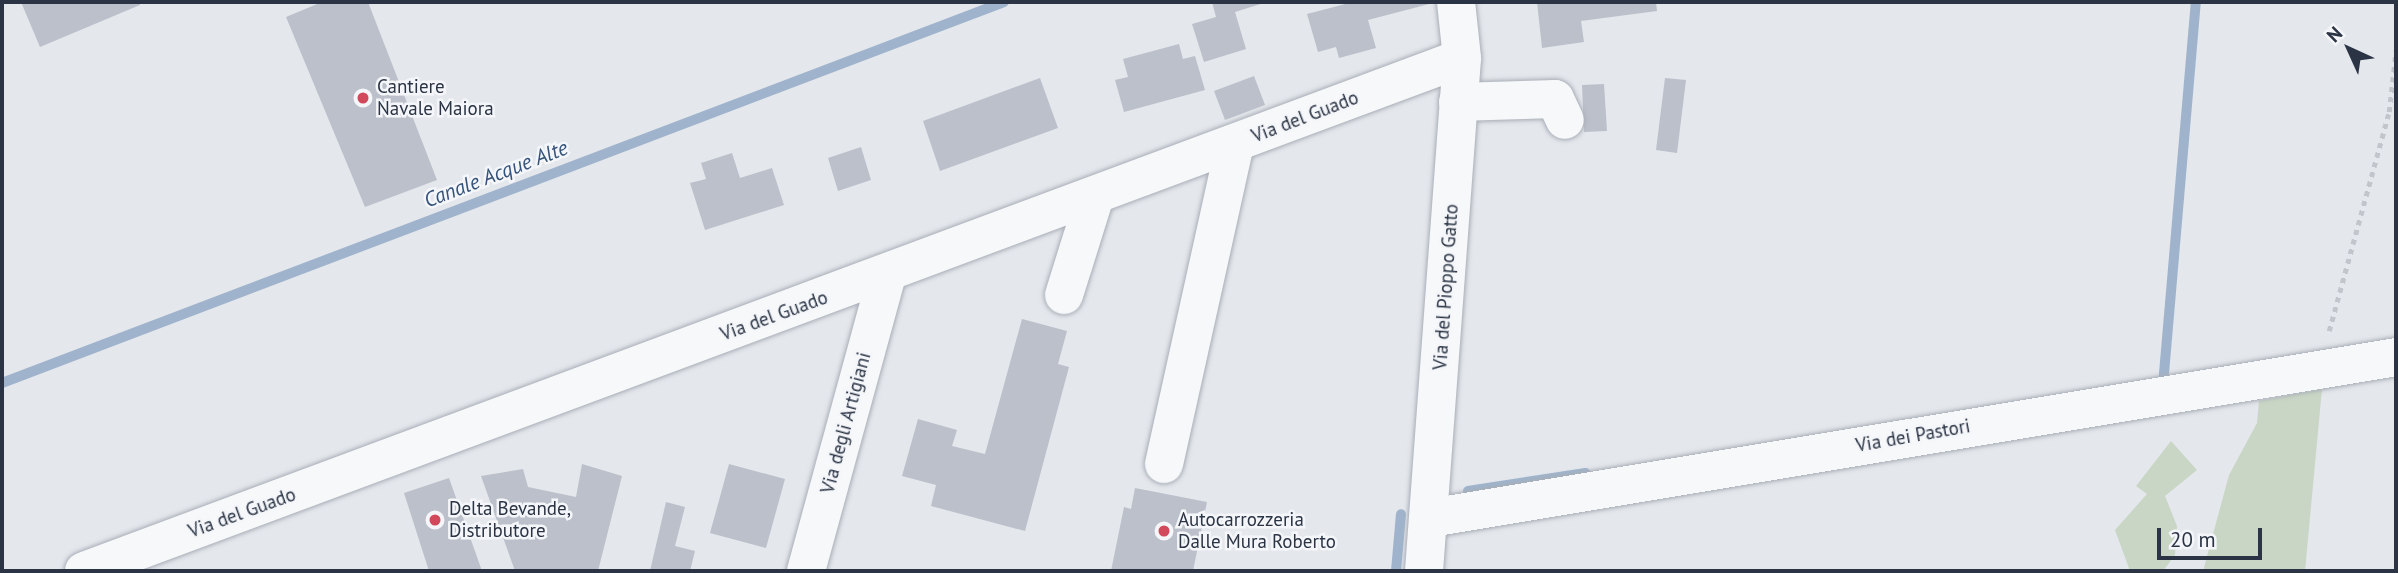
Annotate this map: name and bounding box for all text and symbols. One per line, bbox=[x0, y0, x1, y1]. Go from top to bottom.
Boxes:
north arrow bbox=[2314, 14, 2384, 84]
text: N bbox=[2321, 21, 2347, 47]
place label: Cantiere Navale Maiora bbox=[377, 76, 494, 120]
street label: Via del Guado bbox=[1248, 86, 1362, 148]
marker: Cantiere Navale Maiora bbox=[355, 90, 371, 106]
water label: Canale Acque Alte bbox=[420, 135, 572, 213]
street label: Via del Pioppo Gatto bbox=[1429, 203, 1463, 371]
street label: Via del Guado bbox=[717, 286, 831, 346]
street label: Via degli Artigiani bbox=[816, 350, 876, 496]
street label: Via dei Pastori bbox=[1854, 415, 1972, 457]
street label: Via del Guado bbox=[185, 483, 299, 543]
place label: Delta Bevande, Distributore bbox=[449, 498, 571, 542]
place label: Autocarrozzeria Dalle Mura Roberto bbox=[1178, 509, 1336, 553]
marker: Delta Bevande, Distributore bbox=[427, 512, 443, 528]
scale bar bbox=[2160, 514, 2265, 558]
marker: Autocarrozzeria Dalle Mura Roberto bbox=[1156, 523, 1172, 539]
text: 20 m bbox=[2170, 526, 2216, 553]

